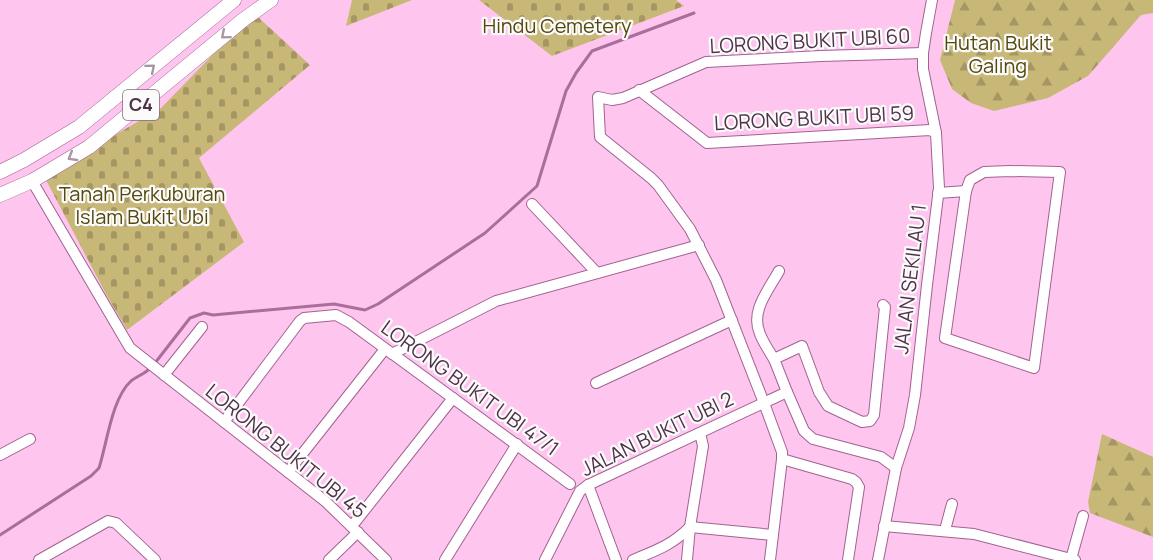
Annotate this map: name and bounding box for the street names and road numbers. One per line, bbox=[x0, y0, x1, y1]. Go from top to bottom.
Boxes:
street label: LORONG BUKIT UBI 60 bbox=[709, 22, 911, 59]
road number: C4 bbox=[123, 90, 159, 120]
street label: LORONG BUKIT UBI 59 bbox=[713, 99, 915, 136]
street label: JALAN SEKILAU 1 bbox=[887, 203, 932, 355]
street label: LORONG BUKIT UBI 47/1 bbox=[376, 314, 565, 461]
street label: LORONG BUKIT UBI 45 bbox=[200, 377, 372, 524]
street label: JALAN BUKIT UBI 2 bbox=[576, 385, 738, 482]

